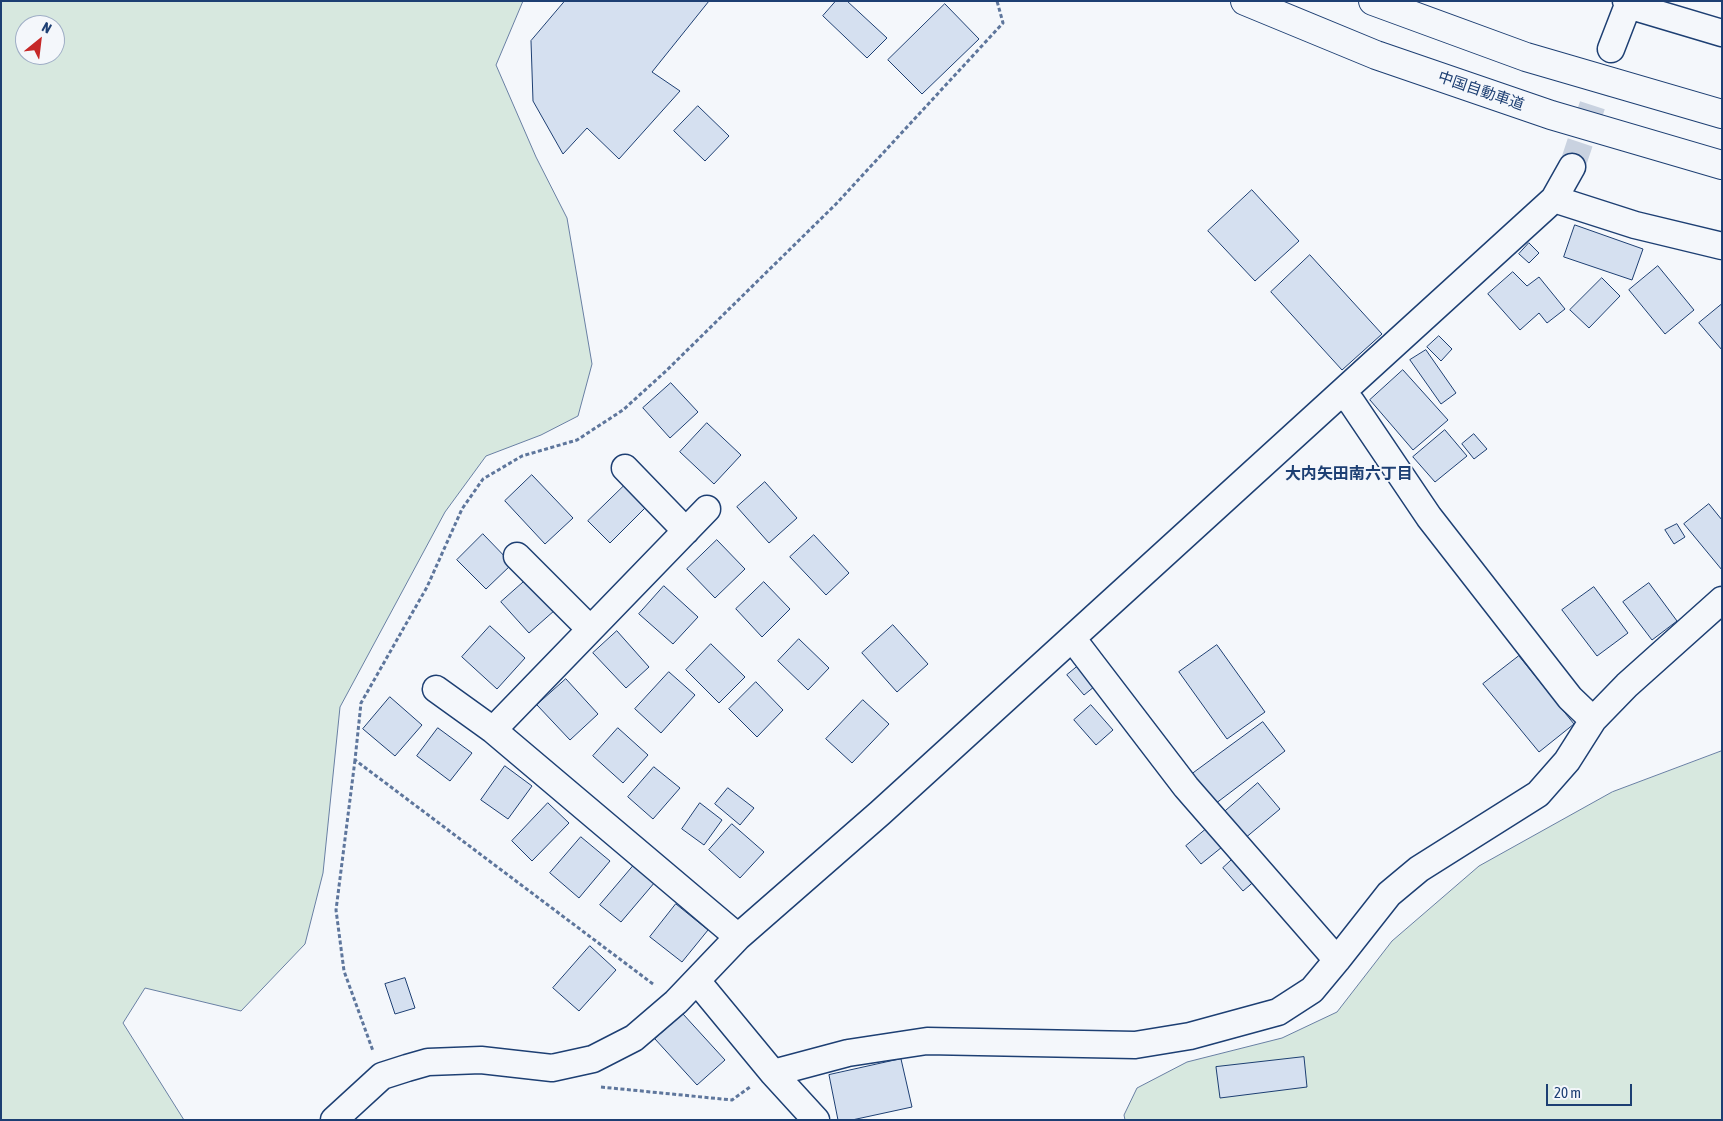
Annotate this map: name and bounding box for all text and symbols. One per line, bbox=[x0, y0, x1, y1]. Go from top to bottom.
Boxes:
north arrow bbox=[15, 15, 65, 65]
text: N bbox=[39, 19, 54, 37]
street label: 中国自動車道 bbox=[1436, 68, 1526, 114]
district label: 大内矢田南六丁目 bbox=[1285, 464, 1413, 484]
scale bar bbox=[1548, 1074, 1634, 1106]
text: 20 m bbox=[1554, 1084, 1581, 1101]

